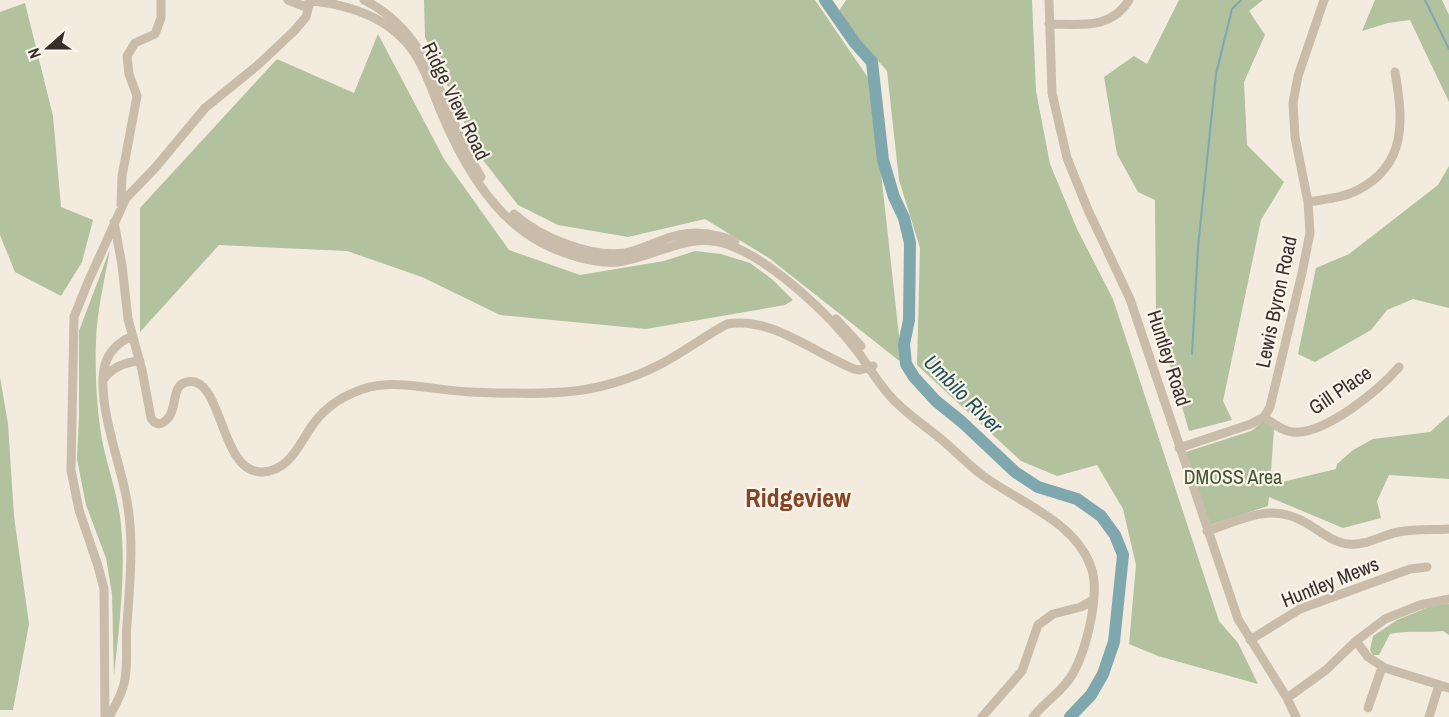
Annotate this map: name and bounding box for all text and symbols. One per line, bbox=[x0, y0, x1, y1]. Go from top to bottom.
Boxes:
north arrow bbox=[18, 18, 78, 78]
street label: Ridge View Road bbox=[416, 37, 497, 164]
text: N bbox=[22, 45, 46, 62]
street label: Lewis Byron Road bbox=[1248, 234, 1303, 370]
street label: Huntley Road bbox=[1141, 306, 1198, 409]
water label: Umbilo River bbox=[918, 348, 1010, 440]
street label: Gill Place bbox=[1303, 359, 1376, 420]
park label: DMOSS Area bbox=[1184, 463, 1282, 490]
district label: Ridgeview bbox=[745, 480, 851, 515]
street label: Huntley Mews bbox=[1277, 550, 1383, 613]

